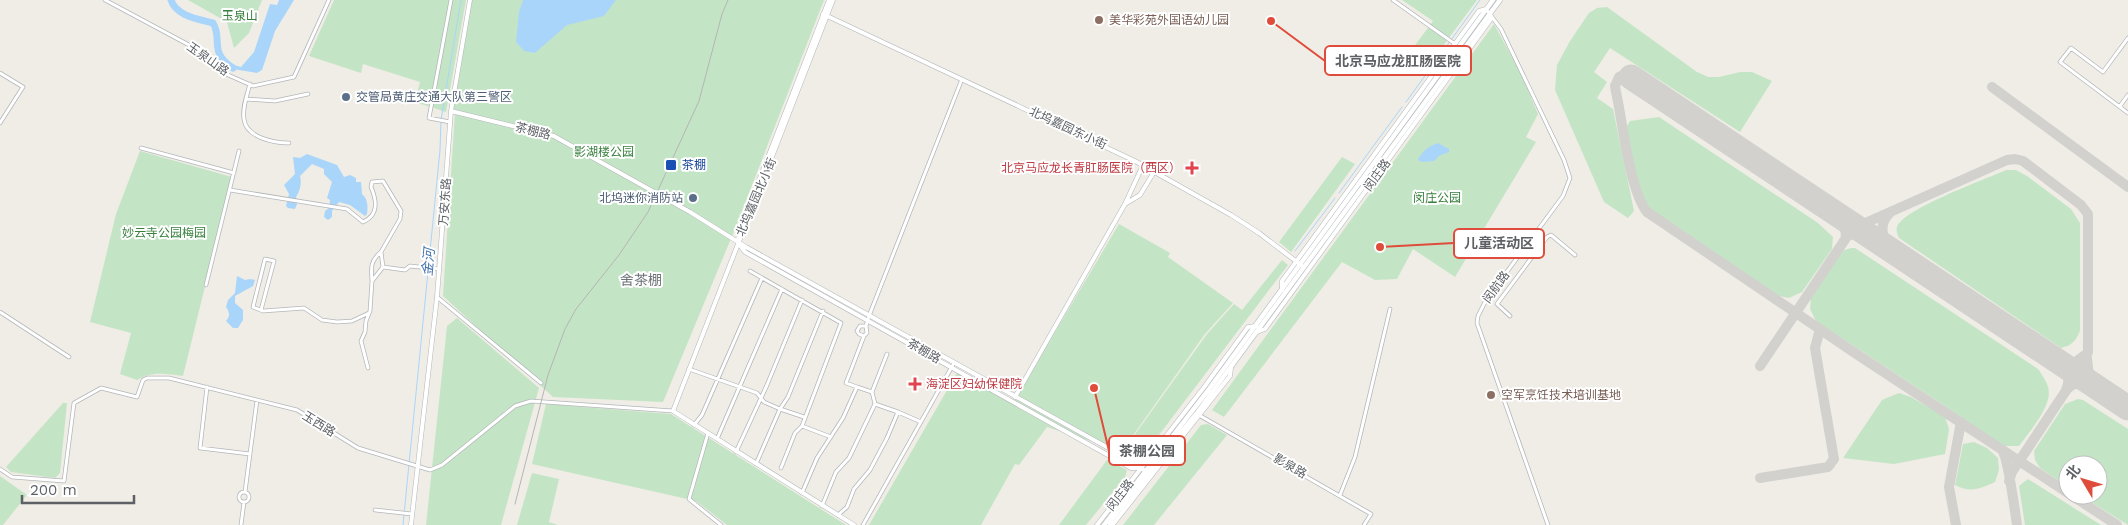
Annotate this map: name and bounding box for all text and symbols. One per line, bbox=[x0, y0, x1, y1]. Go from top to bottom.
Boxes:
park label: 玉泉山 bbox=[222, 9, 258, 23]
place label: 美华彩苑外国语幼儿园 bbox=[1109, 13, 1229, 27]
marker: 美华彩苑外国语幼儿园 bbox=[1093, 14, 1105, 26]
street label: 玉泉山路 bbox=[184, 39, 232, 79]
callout: 北京马应龙肛肠医院 bbox=[1325, 46, 1471, 75]
text: 北京马应龙肛肠医院 bbox=[1335, 53, 1461, 69]
place label: 交管局黄庄交通大队第三警区 bbox=[356, 90, 512, 104]
marker: 交管局黄庄交通大队第三警区 bbox=[340, 91, 352, 103]
street label: 北坞嘉园东小街 bbox=[1027, 104, 1109, 152]
street label: 茶棚路 bbox=[514, 120, 552, 142]
park label: 影湖楼公园 bbox=[574, 145, 634, 159]
street label: 北坞嘉园北小街 bbox=[733, 156, 779, 238]
street label: 闵庄路 bbox=[1361, 156, 1393, 194]
marker: 茶棚 bbox=[664, 158, 678, 172]
place label: 茶棚 bbox=[682, 158, 706, 172]
place label: 北京马应龙长青肛肠医院（西区） bbox=[1001, 161, 1181, 175]
marker: 北京马应龙长青肛肠医院（西区） bbox=[1185, 161, 1199, 175]
street label: 万安东路 bbox=[436, 178, 454, 226]
place label: 北坞迷你消防站 bbox=[599, 191, 683, 205]
park label: 闵庄公园 bbox=[1413, 191, 1461, 205]
marker: 北坞迷你消防站 bbox=[687, 192, 699, 204]
park label: 妙云寺公园梅园 bbox=[122, 226, 206, 240]
callout: 儿童活动区 bbox=[1454, 229, 1544, 258]
text: 儿童活动区 bbox=[1464, 235, 1534, 251]
water label: 金河 bbox=[419, 244, 437, 277]
street label: 闵航路 bbox=[1480, 268, 1512, 306]
district label: 舍茶棚 bbox=[620, 272, 662, 288]
street label: 茶棚路 bbox=[905, 336, 943, 366]
marker: 海淀区妇幼保健院 bbox=[908, 377, 922, 391]
place label: 海淀区妇幼保健院 bbox=[926, 377, 1022, 391]
place label: 空军烹饪技术培训基地 bbox=[1501, 388, 1621, 402]
marker: 空军烹饪技术培训基地 bbox=[1485, 389, 1497, 401]
street label: 玉西路 bbox=[300, 409, 338, 439]
callout: 茶棚公园 bbox=[1109, 436, 1185, 465]
text: 茶棚公园 bbox=[1119, 443, 1175, 459]
street label: 影泉路 bbox=[1271, 451, 1309, 481]
north arrow bbox=[2058, 455, 2108, 505]
text: 北 bbox=[2062, 462, 2083, 482]
scale bar bbox=[22, 472, 135, 504]
street label: 闵庄路 bbox=[1103, 477, 1137, 513]
text: 200 m bbox=[30, 481, 77, 499]

